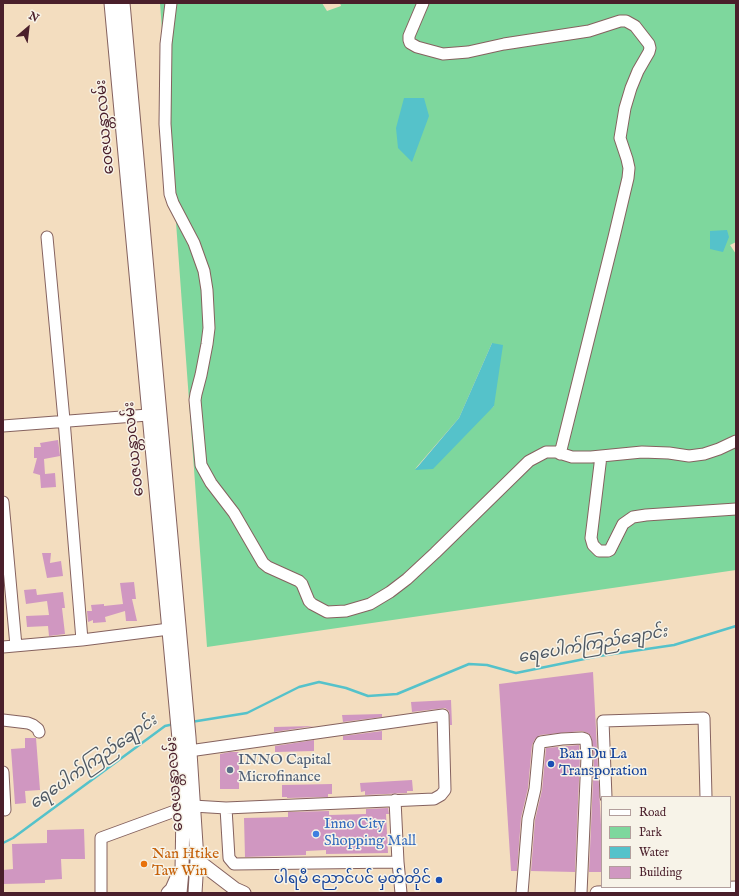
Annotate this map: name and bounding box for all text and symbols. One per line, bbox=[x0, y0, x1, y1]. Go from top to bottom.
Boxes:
north arrow bbox=[8, 8, 48, 48]
text: N bbox=[26, 9, 41, 26]
street label: ဝေဇယန္တာလမ်း bbox=[93, 79, 119, 175]
street label: ဝေဇယန္တာလမ်း bbox=[121, 401, 149, 497]
water label: ရေပေါက်ကြည်ချောင်း bbox=[517, 623, 669, 669]
water label: ရေပေါက်ကြည်ချောင်း bbox=[27, 712, 161, 814]
street label: ဝေဇယန္တာလမ်း bbox=[164, 736, 188, 832]
place label: Ban Du La Transporation bbox=[559, 746, 647, 781]
place label: INNO Capital Microfinance bbox=[238, 752, 331, 787]
marker: Ban Du La Transporation bbox=[546, 759, 556, 769]
marker: INNO Capital Microfinance bbox=[225, 765, 235, 775]
legend bbox=[601, 796, 731, 888]
text: Road bbox=[639, 805, 666, 820]
place label: Inno City Shopping Mall bbox=[324, 816, 416, 851]
text: Park bbox=[639, 825, 662, 840]
marker: Inno City Shopping Mall bbox=[311, 829, 321, 839]
text: Water bbox=[639, 845, 669, 860]
place label: Nan Htike Taw Win bbox=[152, 846, 219, 881]
marker: Nan Htike Taw Win bbox=[139, 859, 149, 869]
text: Building bbox=[639, 865, 682, 880]
place label: ပါရမီ ညောင်ပင် မှတ်တိုင် bbox=[274, 871, 431, 889]
marker: ပါရမီ ညောင်ပင် မှတ်တိုင် bbox=[434, 875, 444, 885]

